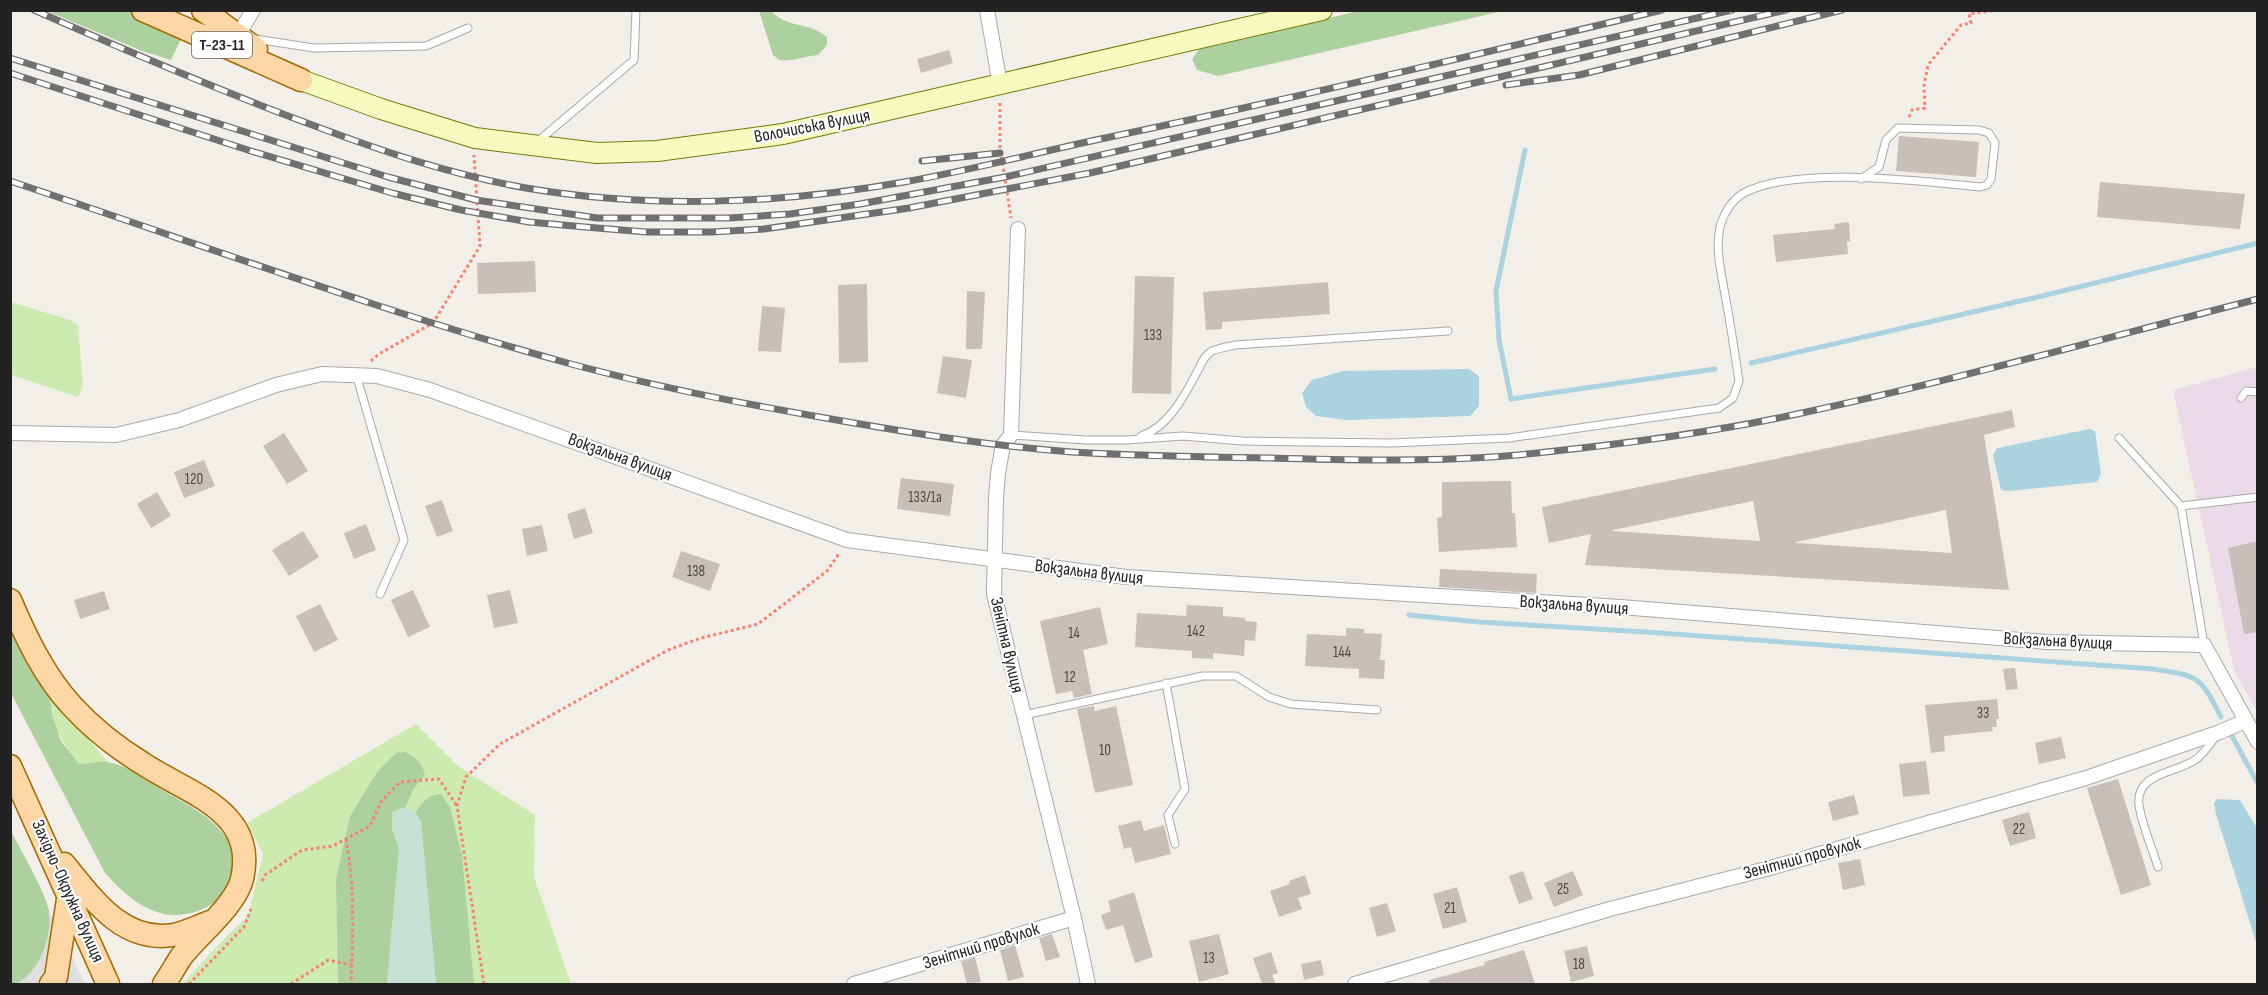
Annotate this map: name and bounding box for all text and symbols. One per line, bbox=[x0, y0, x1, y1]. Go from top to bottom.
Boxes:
road number: Т-23-11 bbox=[192, 32, 252, 58]
street label: Волочиська вулиця bbox=[752, 104, 872, 148]
house number: 133 bbox=[1144, 326, 1162, 345]
street label: Вокзальна вулиця bbox=[565, 428, 675, 486]
house number: 120 bbox=[185, 470, 203, 489]
house number: 133/1а bbox=[908, 488, 942, 507]
street label: Вокзальна вулиця bbox=[1034, 555, 1144, 589]
house number: 138 bbox=[687, 562, 705, 581]
street label: Вокзальна вулиця bbox=[1519, 591, 1629, 619]
street label: Зенітна вулиця bbox=[986, 595, 1028, 695]
house number: 142 bbox=[1187, 622, 1205, 641]
house number: 14 bbox=[1068, 624, 1080, 643]
street label: Вокзальна вулиця bbox=[2003, 628, 2113, 654]
house number: 144 bbox=[1333, 643, 1351, 662]
house number: 12 bbox=[1064, 668, 1076, 687]
house number: 33 bbox=[1977, 704, 1989, 723]
house number: 10 bbox=[1099, 741, 1111, 760]
street label: Західно-Окружна вулиця bbox=[27, 817, 109, 965]
house number: 22 bbox=[2013, 820, 2025, 839]
street label: Зенітний провулок bbox=[1741, 832, 1863, 884]
house number: 25 bbox=[1557, 880, 1569, 899]
house number: 21 bbox=[1444, 899, 1456, 918]
street label: Зенітний провулок bbox=[920, 918, 1042, 974]
house number: 13 bbox=[1203, 949, 1215, 968]
house number: 18 bbox=[1573, 955, 1585, 974]

